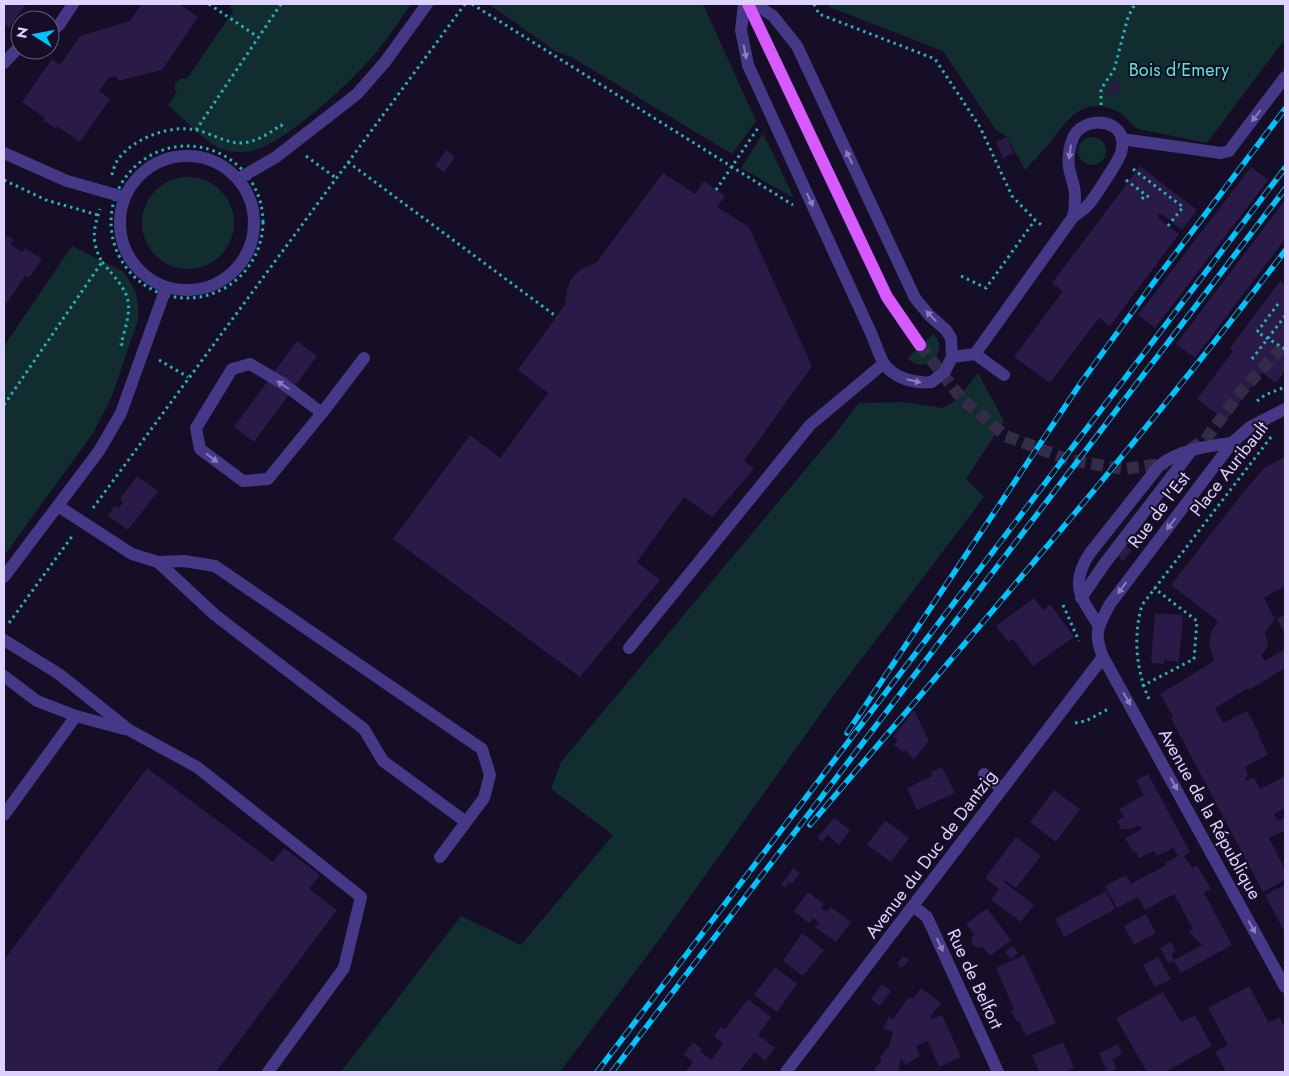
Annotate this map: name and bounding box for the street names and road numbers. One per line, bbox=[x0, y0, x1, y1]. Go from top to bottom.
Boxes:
street label: Place Auribault bbox=[1183, 415, 1275, 522]
street label: Rue de l'Est bbox=[1122, 466, 1197, 554]
street label: Avenue de la République bbox=[1152, 724, 1268, 904]
street label: Avenue du Duc de Dantzig bbox=[859, 764, 1003, 944]
street label: Rue de Belfort bbox=[940, 925, 1010, 1034]

